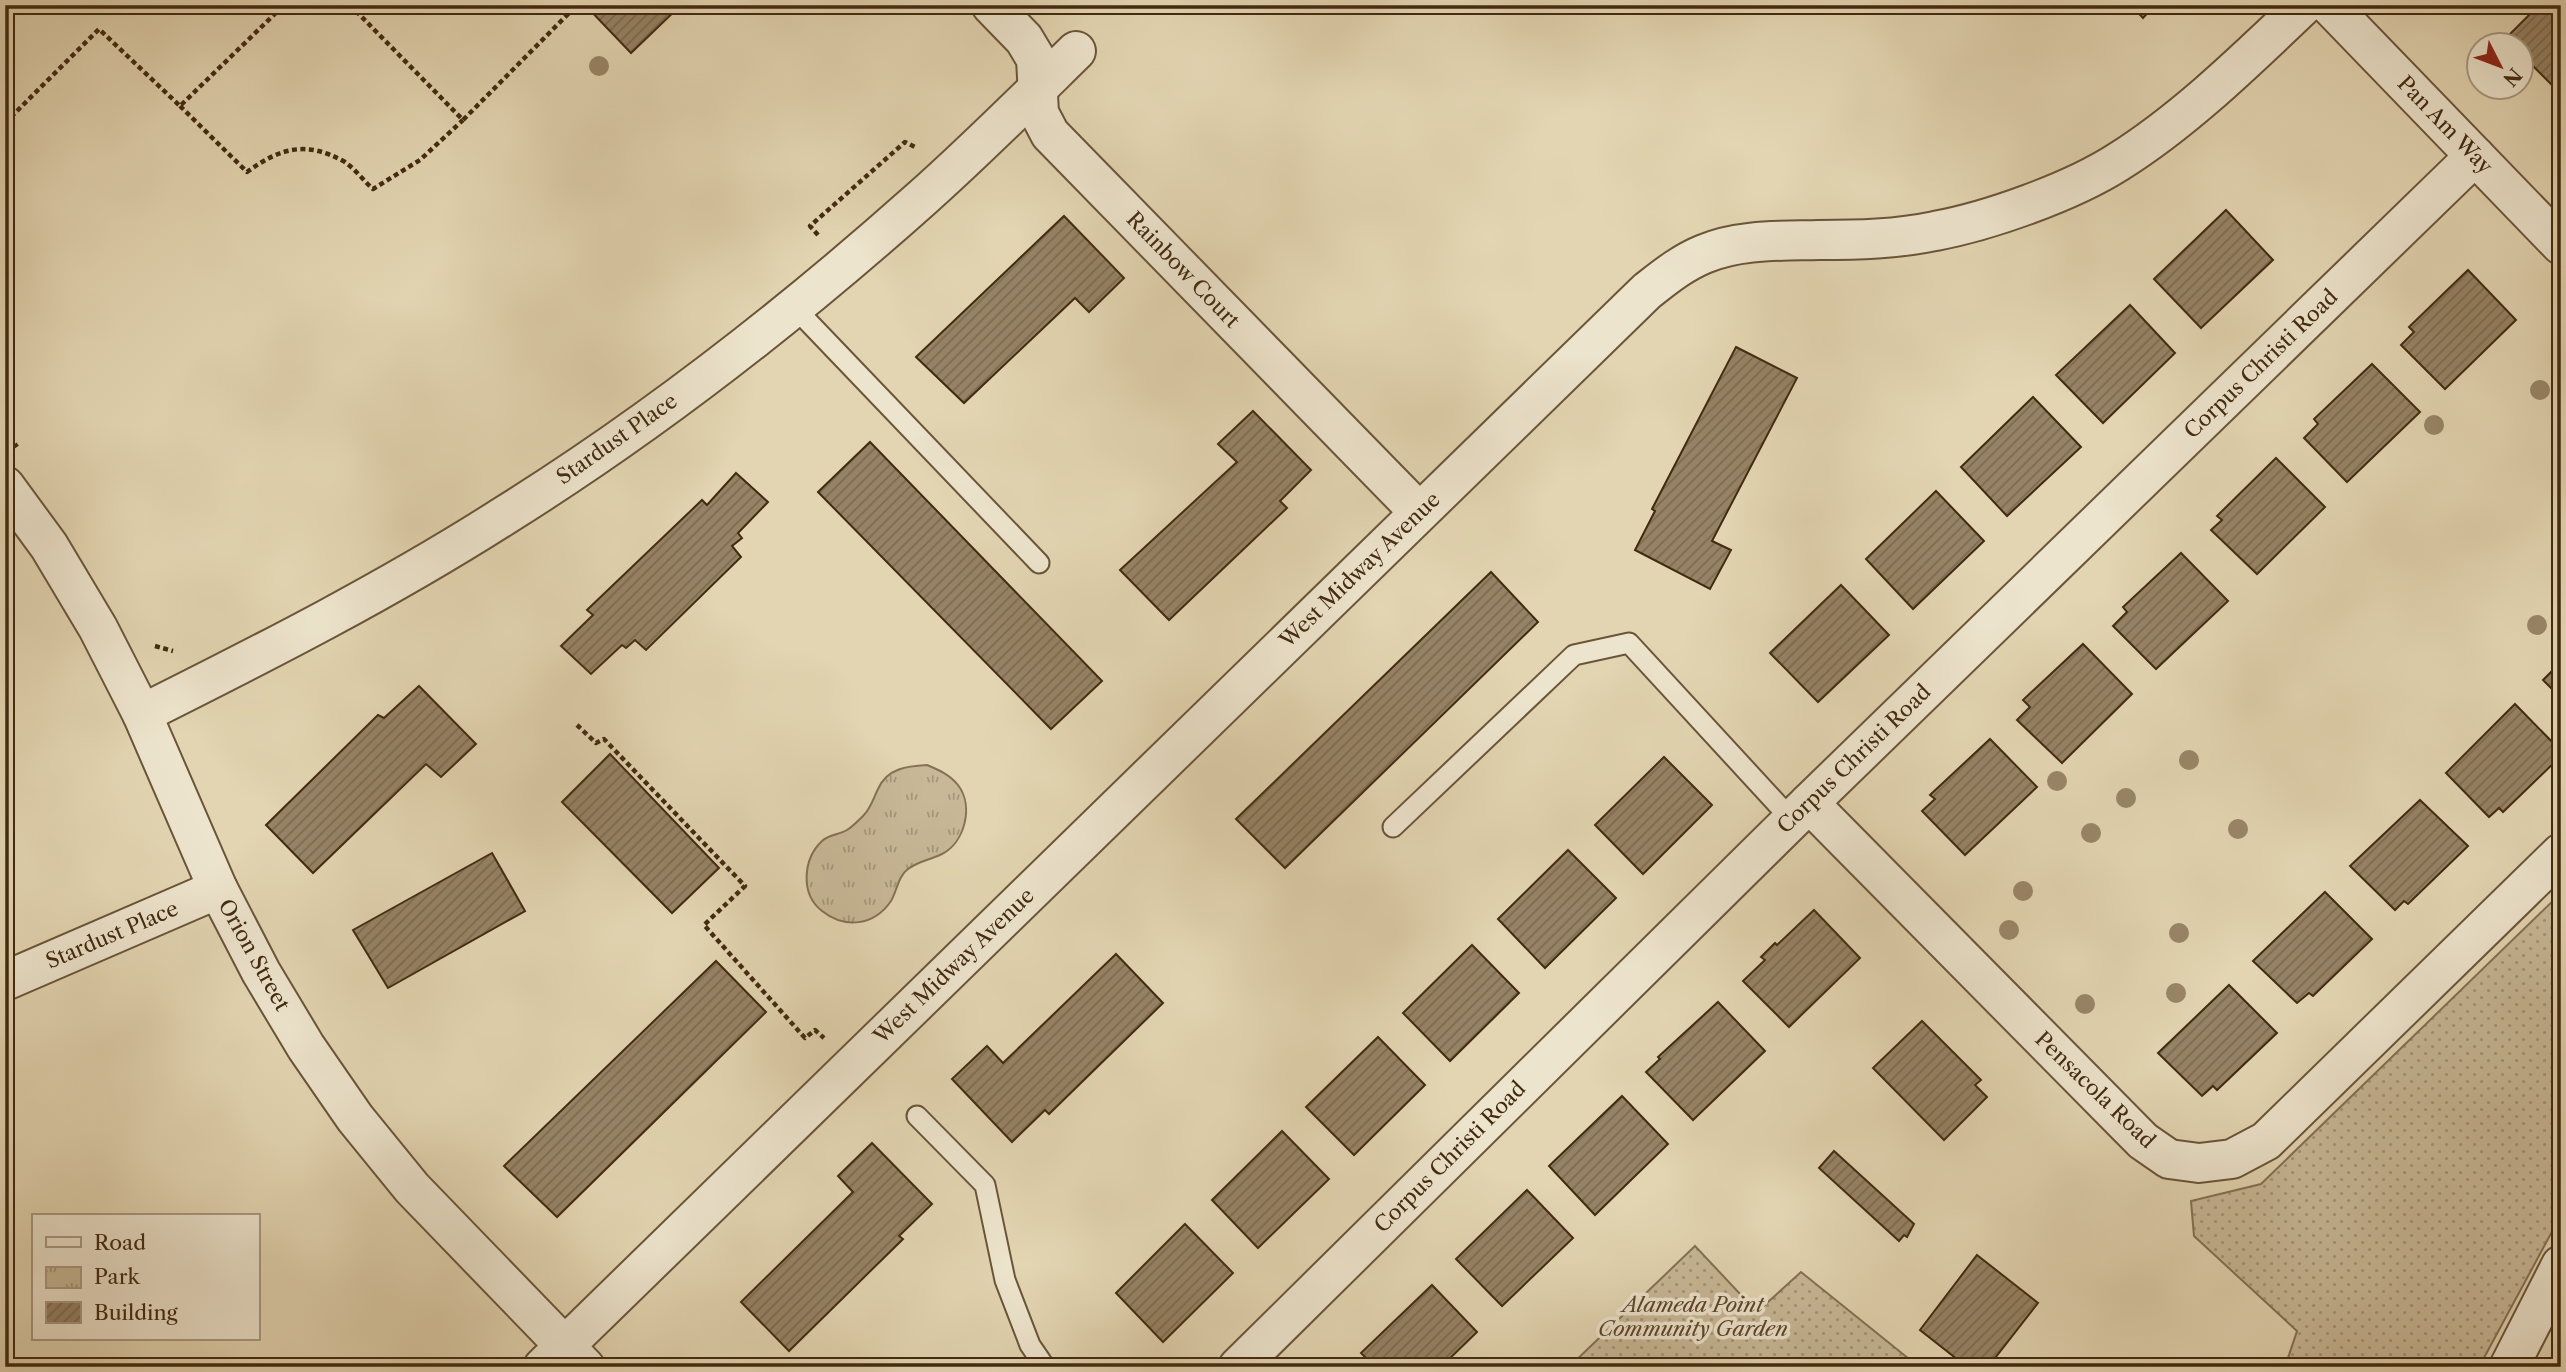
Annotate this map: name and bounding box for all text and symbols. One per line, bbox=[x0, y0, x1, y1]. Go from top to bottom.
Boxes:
north arrow bbox=[2464, 32, 2534, 102]
text: N bbox=[2498, 63, 2526, 91]
street label: Pan Am Way bbox=[2393, 71, 2498, 179]
street label: Rainbow Court bbox=[1122, 206, 1245, 333]
street label: Corpus Christi Road bbox=[2179, 284, 2343, 443]
street label: Stardust Place bbox=[552, 388, 682, 489]
street label: West Midway Avenue bbox=[1274, 487, 1445, 653]
street label: Corpus Christi Road bbox=[1772, 679, 1936, 838]
street label: West Midway Avenue bbox=[868, 883, 1039, 1049]
street label: Stardust Place bbox=[42, 895, 182, 974]
street label: Orion Street bbox=[213, 895, 296, 1015]
street label: Pensacola Road bbox=[2030, 1026, 2161, 1153]
street label: Corpus Christi Road bbox=[1369, 1076, 1531, 1237]
legend bbox=[32, 1214, 259, 1340]
text: Road bbox=[94, 1230, 146, 1255]
text: Park bbox=[94, 1264, 140, 1289]
park label: Alameda Point Community Garden bbox=[1598, 1292, 1788, 1341]
text: Building bbox=[94, 1300, 179, 1325]

